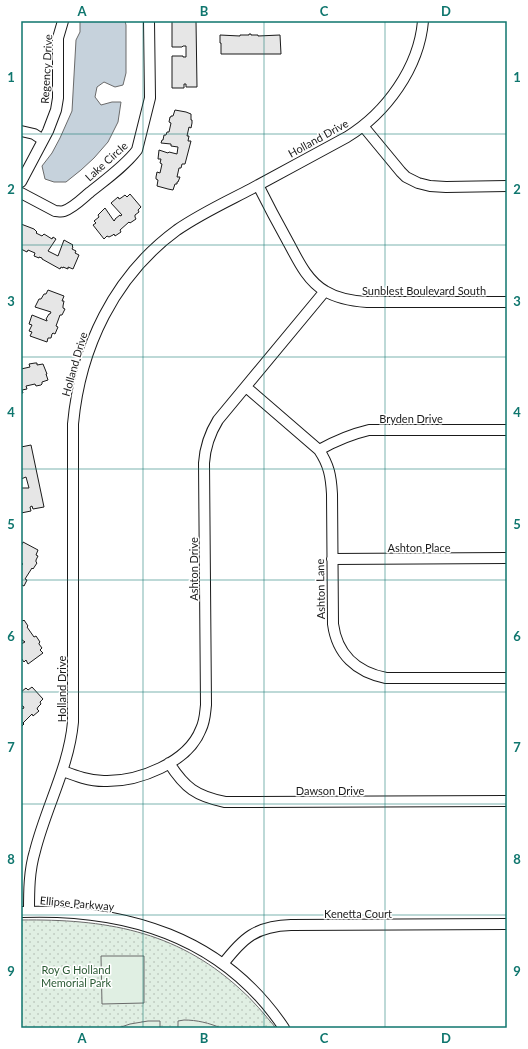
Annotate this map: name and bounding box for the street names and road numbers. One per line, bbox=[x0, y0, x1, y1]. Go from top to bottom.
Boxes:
street label: Regency Drive bbox=[38, 34, 54, 104]
street label: Holland Drive bbox=[286, 116, 350, 160]
street label: Lake Circle bbox=[82, 139, 130, 183]
street label: Sunblest Boulevard South bbox=[362, 284, 486, 297]
street label: Holland Drive bbox=[59, 330, 89, 398]
street label: Bryden Drive bbox=[379, 412, 443, 425]
street label: Ashton Drive bbox=[187, 537, 200, 601]
street label: Ashton Place bbox=[388, 541, 451, 554]
street label: Ashton Lane bbox=[313, 558, 327, 619]
street label: Holland Drive bbox=[55, 656, 68, 722]
street label: Dawson Drive bbox=[296, 784, 364, 797]
street label: Ellipse Parkway bbox=[39, 893, 115, 913]
street label: Kenetta Court bbox=[324, 907, 392, 920]

